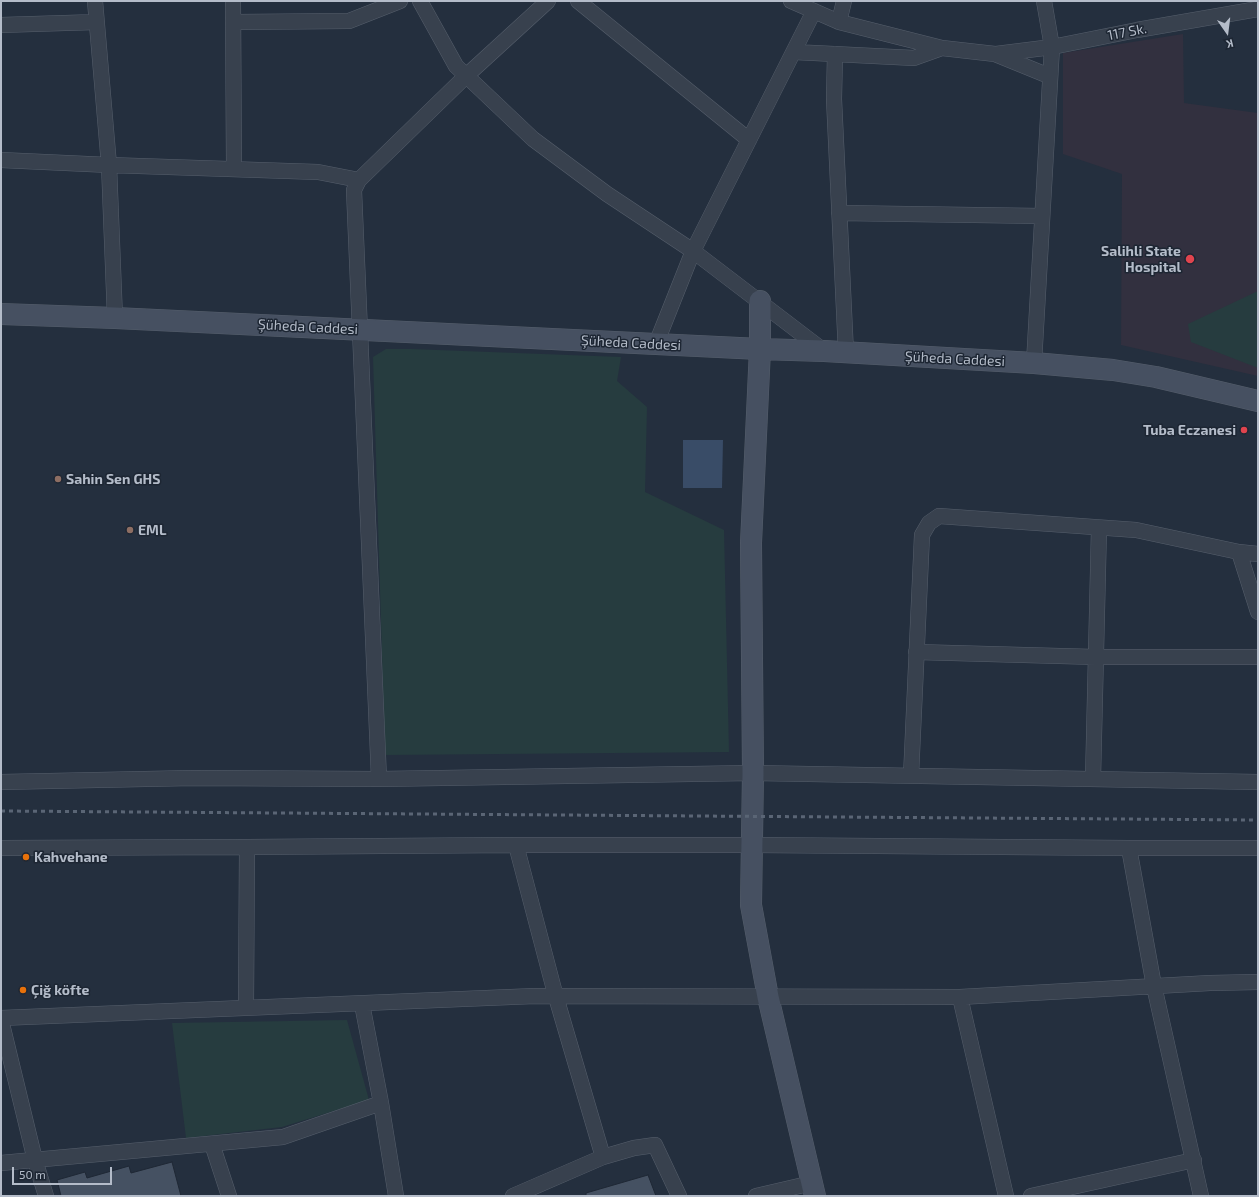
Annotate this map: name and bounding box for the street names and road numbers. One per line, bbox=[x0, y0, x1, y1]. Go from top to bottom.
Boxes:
street label: 117 Sk. bbox=[1106, 20, 1148, 44]
street label: Şüheda Caddesi bbox=[258, 316, 358, 338]
street label: Şüheda Caddesi bbox=[581, 332, 681, 354]
street label: Şüheda Caddesi bbox=[905, 348, 1005, 370]

